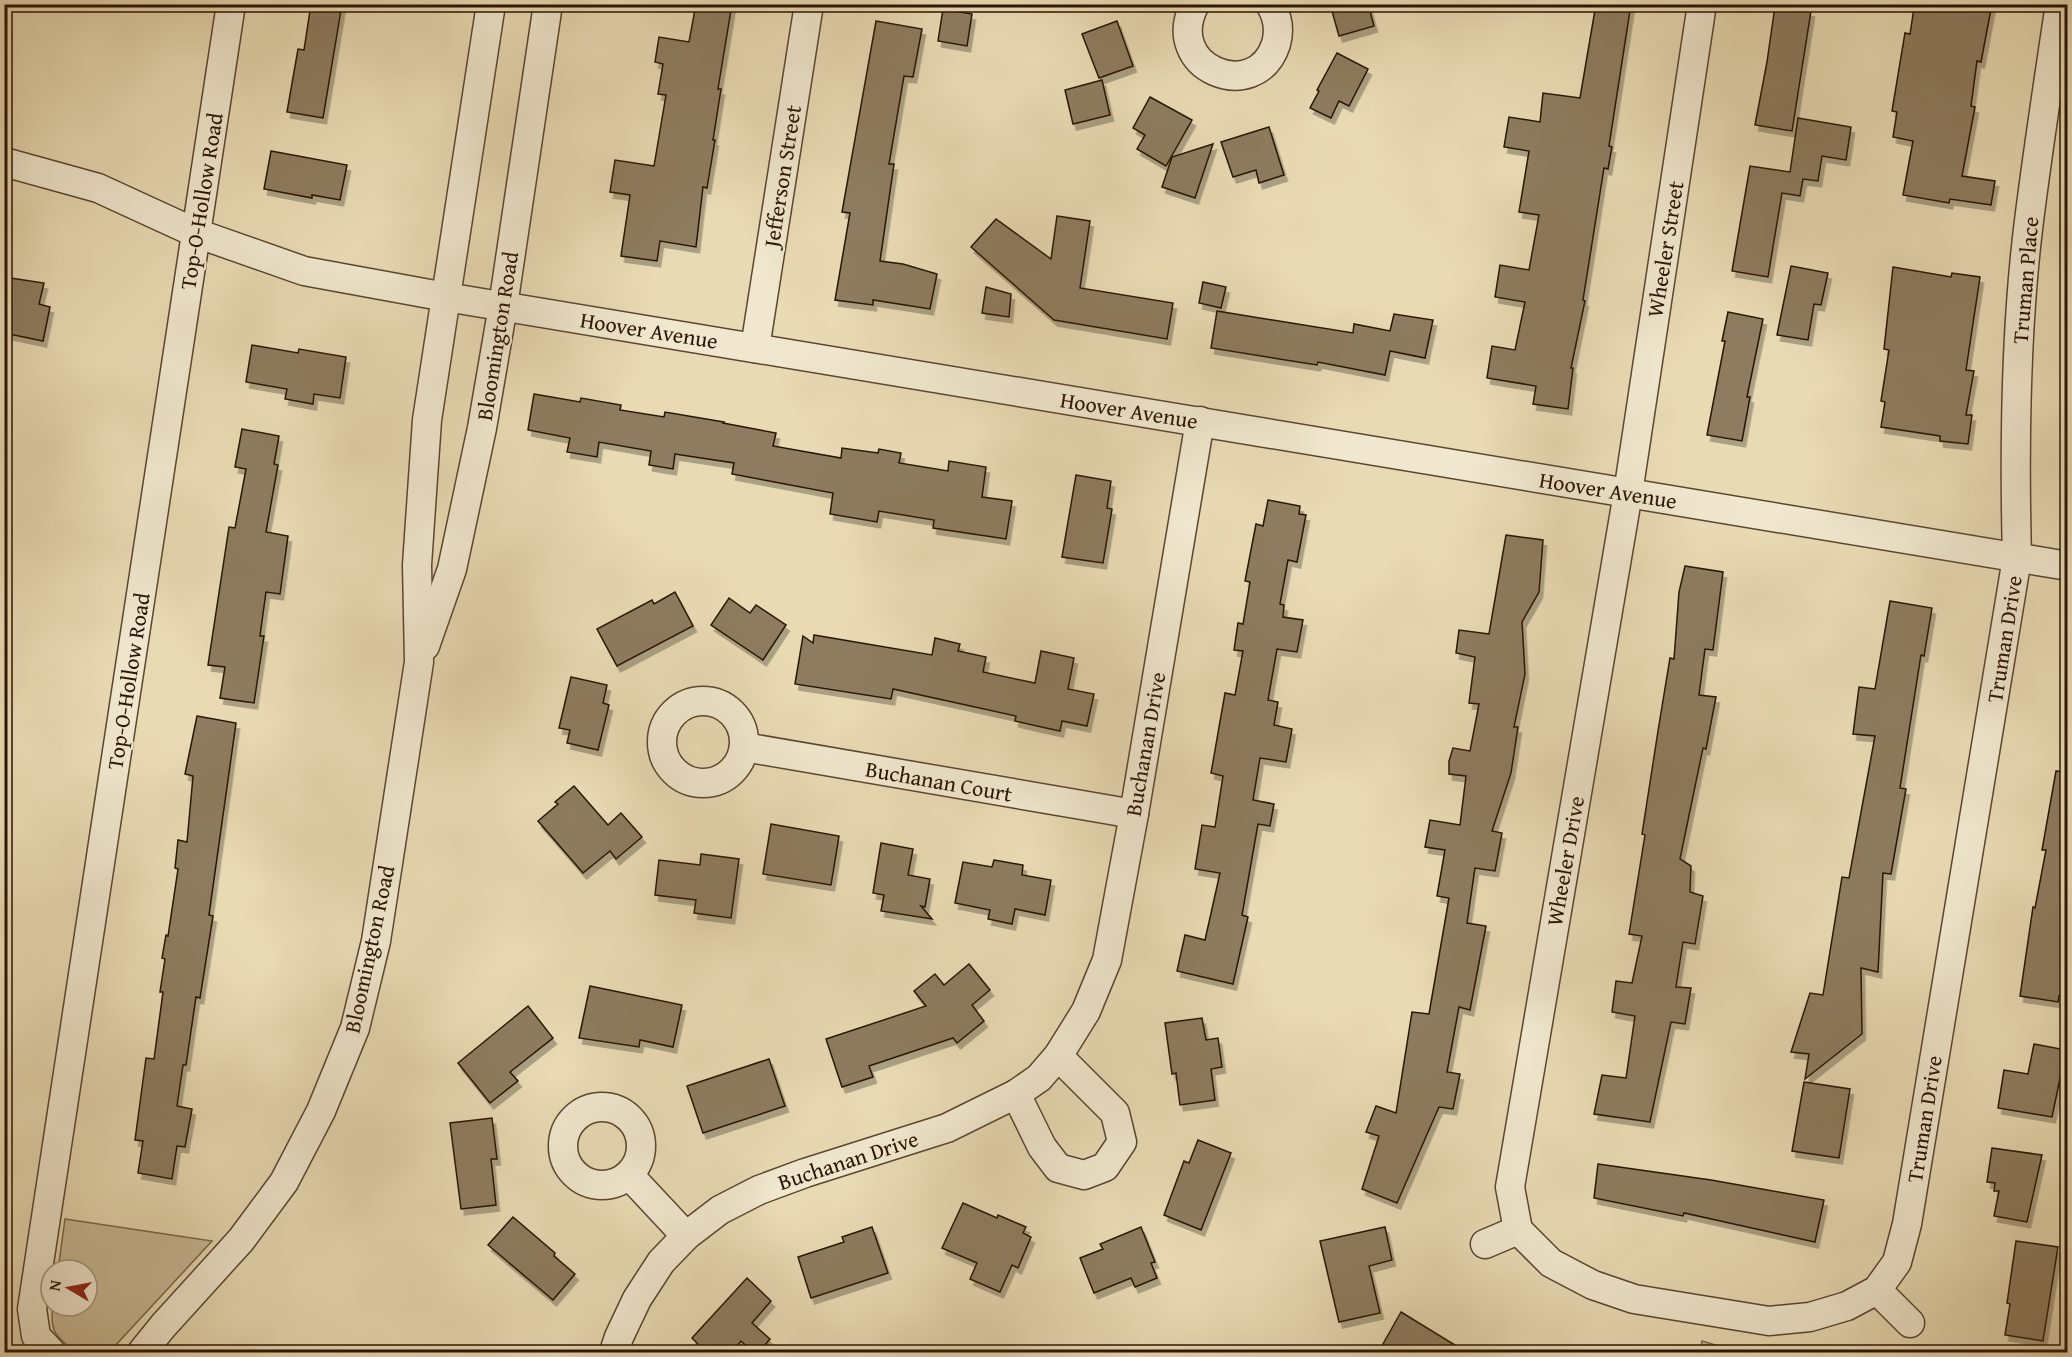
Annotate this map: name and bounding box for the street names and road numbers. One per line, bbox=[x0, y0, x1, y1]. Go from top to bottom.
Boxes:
street label: Jefferson Street bbox=[754, 102, 809, 252]
street label: Top-O-Hollow Road bbox=[171, 110, 231, 292]
street label: Wheeler Street bbox=[1638, 178, 1692, 320]
street label: Truman Place bbox=[2004, 215, 2046, 345]
street label: Bloomington Road bbox=[468, 249, 526, 423]
street label: Hoover Avenue bbox=[578, 303, 720, 357]
street label: Hoover Avenue bbox=[1058, 383, 1200, 437]
street label: Hoover Avenue bbox=[1537, 463, 1679, 517]
street label: Truman Drive bbox=[1978, 573, 2030, 705]
street label: Top-O-Hollow Road bbox=[98, 590, 158, 772]
street label: Buchanan Drive bbox=[1117, 669, 1173, 819]
street label: Buchanan Court bbox=[863, 752, 1015, 810]
street label: Wheeler Drive bbox=[1538, 793, 1592, 929]
street label: Bloomington Road bbox=[336, 862, 402, 1036]
street label: Truman Drive bbox=[1898, 1053, 1950, 1185]
street label: Buchanan Drive bbox=[774, 1122, 922, 1198]

